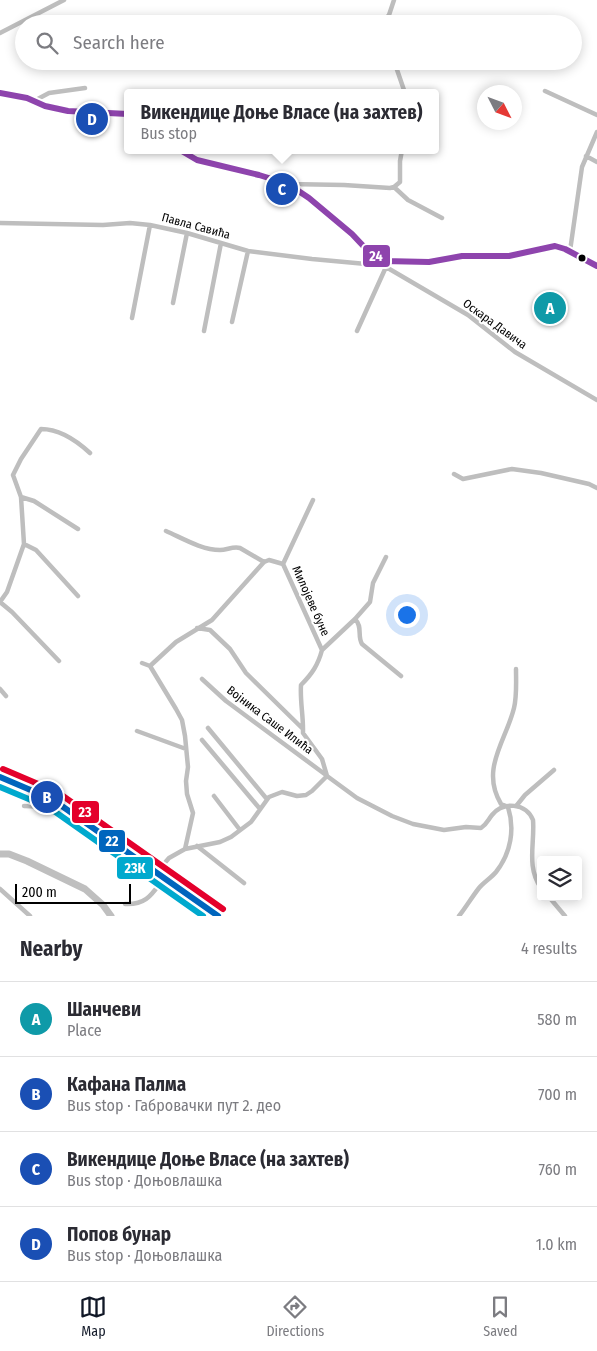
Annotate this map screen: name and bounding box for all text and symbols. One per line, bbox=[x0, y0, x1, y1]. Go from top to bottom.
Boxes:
search box bbox=[15, 15, 582, 70]
icon: search bbox=[33, 29, 61, 57]
text: Search here bbox=[73, 31, 165, 54]
north arrow bbox=[477, 85, 522, 130]
popup bbox=[124, 89, 439, 154]
pin: D bbox=[76, 100, 108, 138]
text: Викендице Доње Власе (на захтев) bbox=[141, 101, 422, 124]
text: Bus stop bbox=[141, 124, 197, 143]
pin: C bbox=[266, 170, 298, 208]
street label: Павла Савића bbox=[160, 210, 232, 242]
line badge: 24 bbox=[362, 244, 391, 268]
text: 24 bbox=[368, 248, 383, 265]
unlabelled marker bbox=[577, 253, 587, 263]
pin: A bbox=[534, 289, 566, 327]
street label: Оскара Давича bbox=[460, 296, 530, 352]
street label: Милојеве буне bbox=[289, 564, 333, 638]
your location bbox=[394, 602, 420, 628]
street label: Војника Саше Илића bbox=[224, 683, 316, 757]
pin: B bbox=[31, 778, 63, 816]
line badge: 23 bbox=[71, 800, 100, 824]
text: 23 bbox=[77, 804, 92, 821]
line badge: 22 bbox=[98, 829, 126, 853]
text: 22 bbox=[105, 833, 119, 850]
line badge: 23К bbox=[116, 856, 154, 880]
map controls bbox=[537, 856, 582, 901]
button: layers bbox=[537, 856, 582, 901]
text: 23К bbox=[123, 860, 147, 877]
scale bar bbox=[15, 881, 131, 904]
text: 200 m bbox=[22, 884, 57, 901]
text: Nearby bbox=[20, 936, 82, 962]
text: 4 results bbox=[521, 939, 577, 958]
text: Шанчеви bbox=[67, 998, 141, 1021]
text: A bbox=[32, 1010, 40, 1029]
text: 580 m bbox=[537, 1010, 577, 1029]
text: Place bbox=[67, 1021, 102, 1040]
text: Кафана Палма bbox=[67, 1073, 186, 1096]
text: B bbox=[32, 1085, 40, 1104]
text: 700 m bbox=[538, 1085, 577, 1104]
text: Bus stop · Габровачки пут 2. део bbox=[67, 1096, 281, 1115]
text: Викендице Доње Власе (на захтев) bbox=[67, 1148, 349, 1171]
text: C bbox=[32, 1160, 40, 1179]
text: 760 m bbox=[539, 1160, 577, 1179]
text: Bus stop · Доњовлашка bbox=[67, 1171, 222, 1190]
text: Попов бунар bbox=[67, 1223, 171, 1246]
text: D bbox=[31, 1235, 41, 1254]
text: 1.0 km bbox=[536, 1235, 577, 1254]
text: Bus stop · Доњовлашка bbox=[67, 1246, 222, 1265]
tab: Map bbox=[79, 1293, 107, 1340]
tab: Directions bbox=[266, 1293, 324, 1340]
tab: Saved bbox=[483, 1293, 518, 1340]

